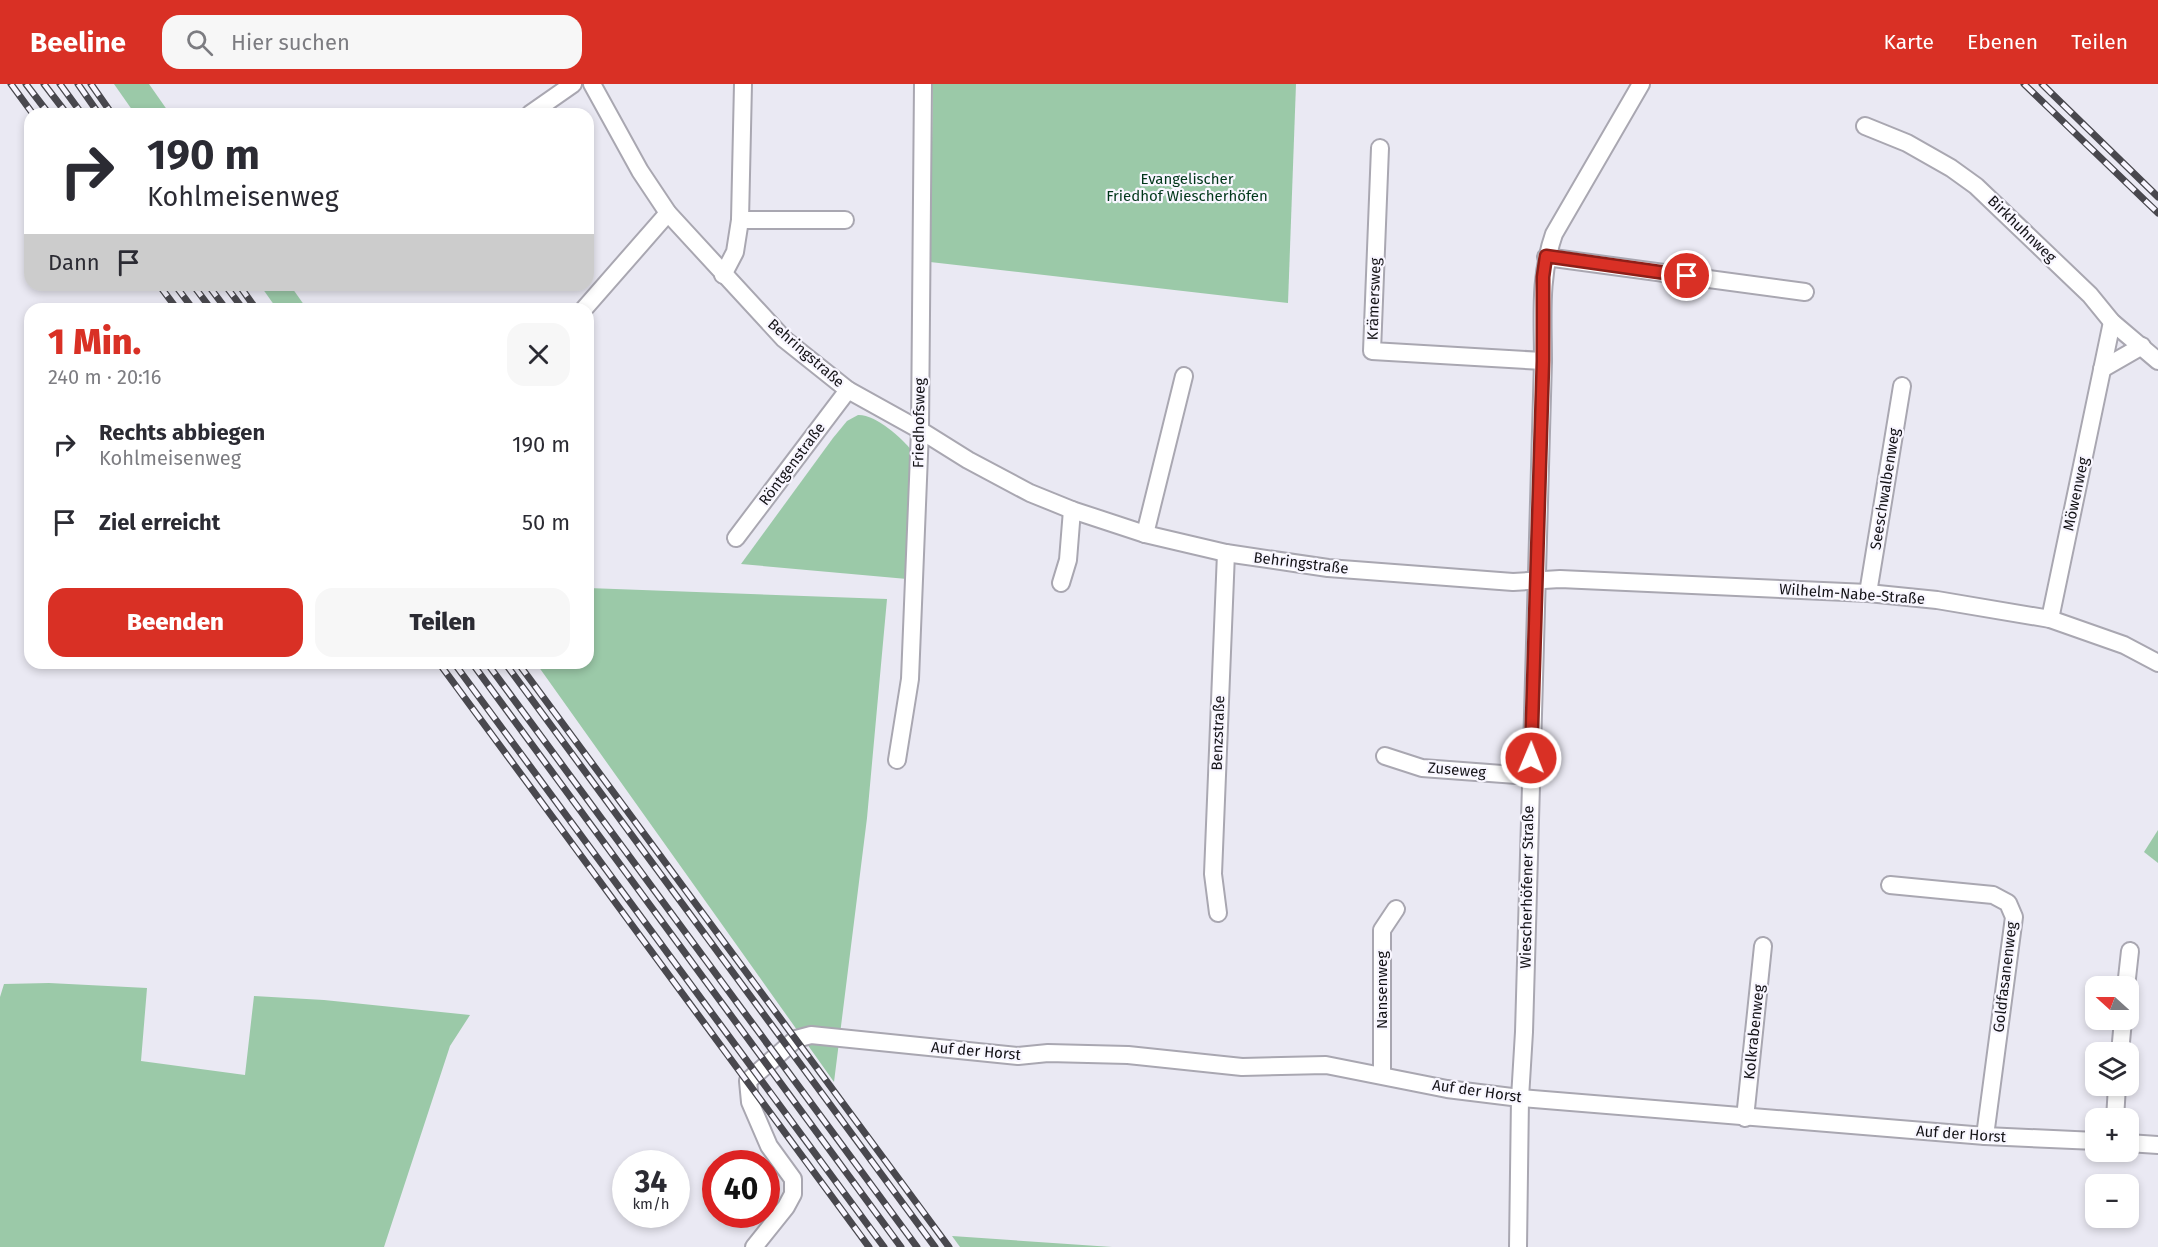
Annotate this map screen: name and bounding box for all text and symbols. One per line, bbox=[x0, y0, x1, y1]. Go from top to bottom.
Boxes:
search box bbox=[162, 15, 582, 69]
text: Beeline bbox=[30, 26, 126, 59]
icon: search bbox=[183, 26, 216, 59]
text: Hier suchen bbox=[231, 29, 350, 56]
text: Karte bbox=[1883, 29, 1934, 55]
text: Ebenen bbox=[1967, 29, 2038, 55]
text: Teilen bbox=[2071, 29, 2128, 55]
text: 190 m bbox=[147, 130, 260, 180]
icon: right bbox=[48, 132, 126, 210]
park label: Evangelischer Friedhof Wiescherhöfen bbox=[1106, 170, 1268, 205]
text: Kohlmeisenweg bbox=[147, 181, 339, 213]
street label: Birkhuhnweg bbox=[1984, 192, 2060, 266]
icon: arrive bbox=[112, 246, 145, 279]
text: Dann bbox=[48, 249, 100, 276]
pin bbox=[1661, 250, 1712, 301]
street label: Krämersweg bbox=[1364, 257, 1384, 341]
icon: arrive bbox=[1670, 259, 1703, 292]
street label: Behringstraße bbox=[764, 315, 848, 391]
text: 1 Min. bbox=[48, 320, 141, 364]
button: close bbox=[507, 323, 570, 386]
text: 240 m · 20:16 bbox=[48, 365, 161, 389]
street label: Friedhofsweg bbox=[909, 378, 929, 468]
text: Rechts abbiegen bbox=[99, 419, 265, 446]
street label: Röntgenstraße bbox=[755, 419, 829, 509]
street label: Seeschwalbenweg bbox=[1866, 427, 1904, 551]
icon: right bbox=[48, 428, 81, 461]
text: 190 m bbox=[512, 431, 570, 458]
text: Kohlmeisenweg bbox=[99, 446, 241, 470]
street label: Möwenweg bbox=[2059, 455, 2093, 532]
icon: arrive bbox=[48, 506, 81, 539]
text: Ziel erreicht bbox=[99, 509, 220, 536]
text: 50 m bbox=[522, 509, 570, 536]
street label: Behringstraße bbox=[1253, 548, 1349, 578]
street label: Wilhelm-Nabe-Straße bbox=[1778, 580, 1926, 608]
button: Beenden bbox=[48, 588, 303, 657]
button: Teilen bbox=[315, 588, 570, 657]
street label: Benzstraße bbox=[1208, 695, 1228, 771]
position arrow bbox=[1499, 726, 1563, 790]
street label: Zuseweg bbox=[1427, 758, 1487, 782]
street label: Wiescherhöfener Straße bbox=[1517, 805, 1537, 969]
street label: Goldfasanenweg bbox=[1989, 920, 2021, 1034]
street label: Nansenweg bbox=[1373, 951, 1391, 1029]
north arrow bbox=[2085, 976, 2139, 1030]
map controls bbox=[2085, 976, 2139, 1228]
street label: Kolkrabenweg bbox=[1740, 983, 1768, 1080]
street label: Auf der Horst bbox=[930, 1038, 1022, 1064]
button: layers bbox=[2085, 1042, 2139, 1096]
street label: Auf der Horst bbox=[1431, 1076, 1523, 1106]
button: + bbox=[2085, 1108, 2139, 1162]
street label: Auf der Horst bbox=[1915, 1122, 2007, 1146]
speed limit sign: 40 bbox=[702, 1150, 780, 1228]
text: 34 bbox=[635, 1164, 667, 1200]
button: − bbox=[2085, 1174, 2139, 1228]
text: km/h bbox=[632, 1195, 670, 1213]

